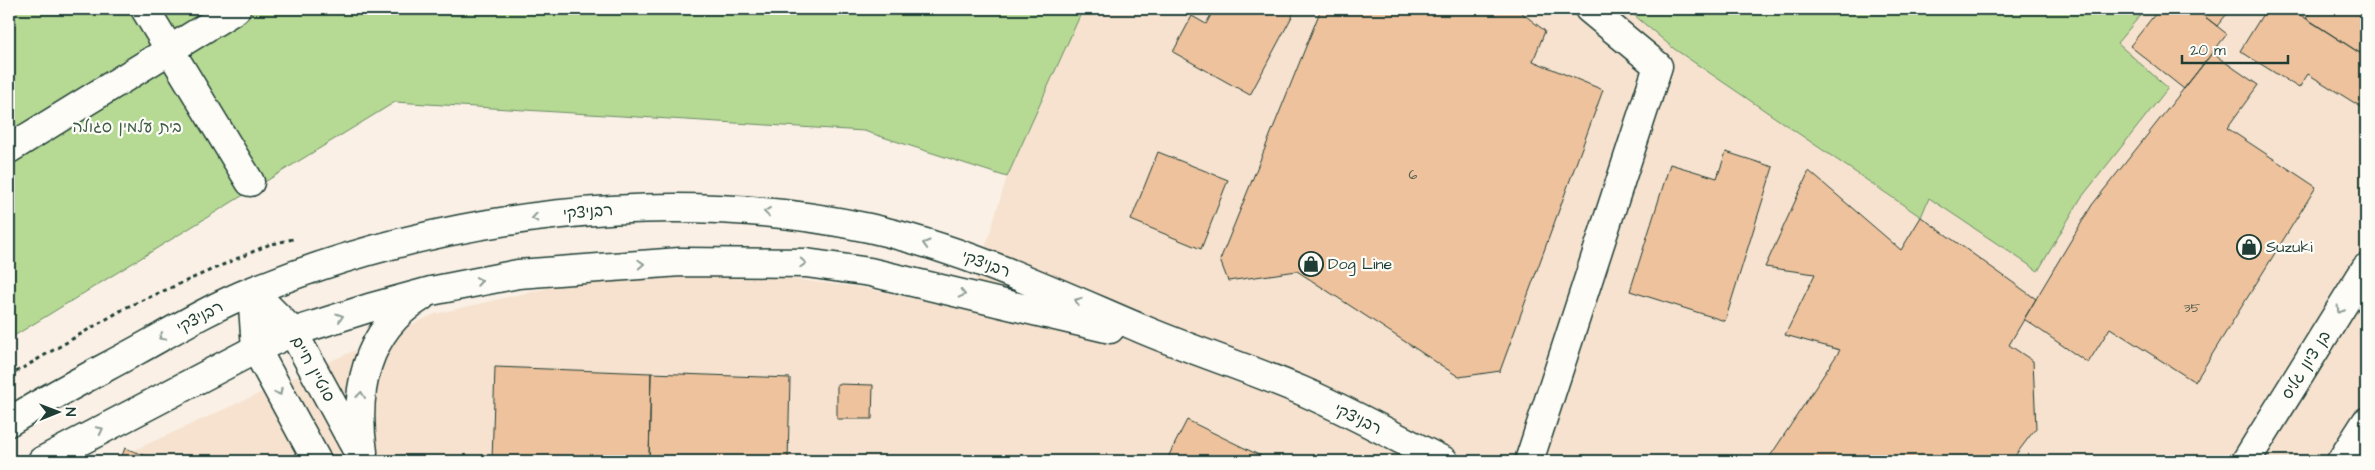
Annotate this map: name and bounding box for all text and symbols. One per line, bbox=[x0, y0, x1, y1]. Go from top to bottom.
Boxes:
scale bar bbox=[2182, 32, 2289, 64]
text: 20 m bbox=[2190, 40, 2226, 61]
park label: בית עלמין סגולה bbox=[72, 116, 182, 138]
house number: 6 bbox=[1409, 165, 1418, 185]
street label: רבניצקי bbox=[562, 199, 614, 225]
one-way arrow bbox=[763, 207, 771, 218]
one-way arrow bbox=[531, 212, 540, 222]
shop icon: Suzuki bbox=[2236, 234, 2262, 260]
place label: Suzuki bbox=[2266, 236, 2313, 258]
one-way arrow bbox=[922, 240, 930, 250]
street label: רבניצקי bbox=[959, 245, 1013, 283]
shop icon: Dog Line bbox=[1298, 251, 1324, 277]
place label: Dog Line bbox=[1328, 253, 1393, 276]
one-way arrow bbox=[799, 258, 807, 269]
one-way arrow bbox=[637, 259, 645, 270]
one-way arrow bbox=[475, 277, 484, 287]
one-way arrow bbox=[958, 288, 967, 299]
street label: רבניצקי bbox=[173, 296, 227, 338]
one-way arrow bbox=[1074, 297, 1083, 308]
house number: 35 bbox=[2183, 298, 2201, 318]
one-way arrow bbox=[2337, 304, 2347, 313]
one-way arrow bbox=[335, 313, 344, 323]
street label: בן ציון גליס bbox=[2276, 327, 2336, 403]
one-way arrow bbox=[158, 331, 167, 341]
street label: סוטיין חיים bbox=[286, 332, 340, 406]
one-way arrow bbox=[273, 387, 283, 396]
north arrow bbox=[32, 388, 82, 438]
one-way arrow bbox=[355, 391, 366, 399]
street label: רבניצקי bbox=[1331, 398, 1385, 440]
text: N bbox=[60, 407, 80, 417]
one-way arrow bbox=[95, 426, 104, 436]

